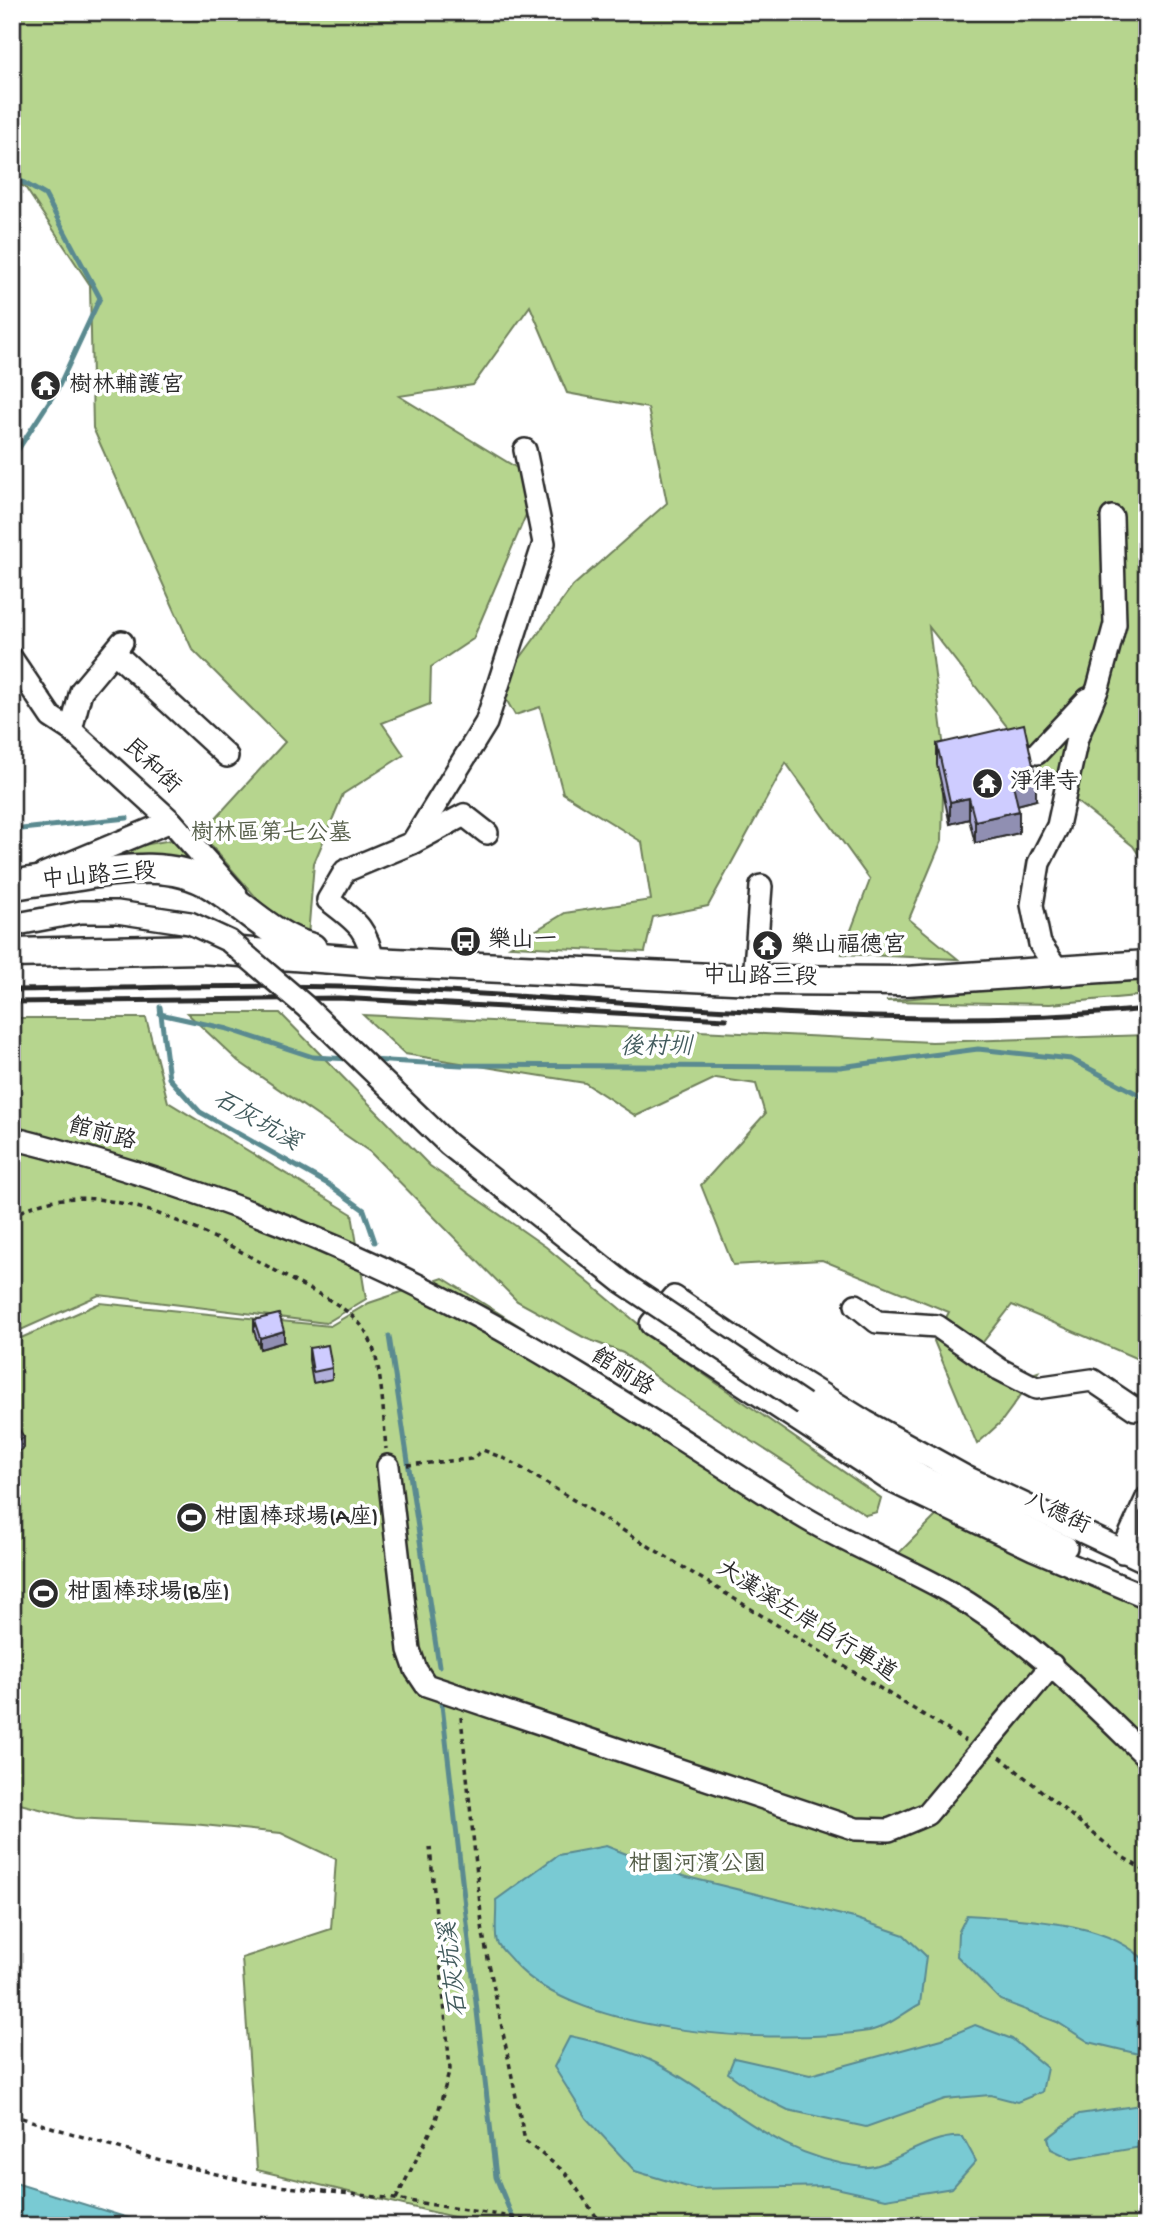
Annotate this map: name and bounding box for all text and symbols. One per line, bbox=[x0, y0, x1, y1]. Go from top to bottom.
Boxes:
temple icon: 樹林輔護宮 bbox=[29, 369, 63, 403]
place label: 樹林輔護宮 bbox=[69, 372, 184, 400]
street label: 民和街 bbox=[117, 733, 186, 800]
temple icon: 淨律寺 bbox=[970, 766, 1004, 800]
place label: 淨律寺 bbox=[1010, 769, 1079, 797]
park label: 樹林區第七公墓 bbox=[191, 820, 352, 848]
street label: 中山路三段 bbox=[40, 858, 157, 895]
bus stop icon: 樂山一 bbox=[448, 924, 482, 958]
place label: 樂山一 bbox=[488, 926, 557, 955]
temple icon: 樂山福德宮 bbox=[751, 929, 785, 963]
place label: 樂山福德宮 bbox=[791, 931, 906, 960]
street label: 中山路三段 bbox=[702, 962, 818, 993]
water label: 後村圳 bbox=[620, 1033, 695, 1063]
water label: 石灰坑溪 bbox=[207, 1085, 307, 1160]
street label: 館前路 bbox=[65, 1112, 139, 1157]
street label: 館前路 bbox=[586, 1342, 659, 1403]
street label: 八德街 bbox=[1020, 1486, 1094, 1541]
sports icon: 柑園棒球場(A座) bbox=[174, 1501, 208, 1535]
place label: 柑園棒球場(A座) bbox=[214, 1504, 379, 1532]
street label: 大漢溪左岸自行車道 bbox=[711, 1554, 902, 1688]
sports icon: 柑園棒球場(B座) bbox=[27, 1576, 61, 1610]
place label: 柑園棒球場(B座) bbox=[67, 1579, 230, 1607]
park label: 柑園河濱公園 bbox=[628, 1851, 766, 1879]
water label: 石灰坑溪 bbox=[434, 1918, 475, 2019]

